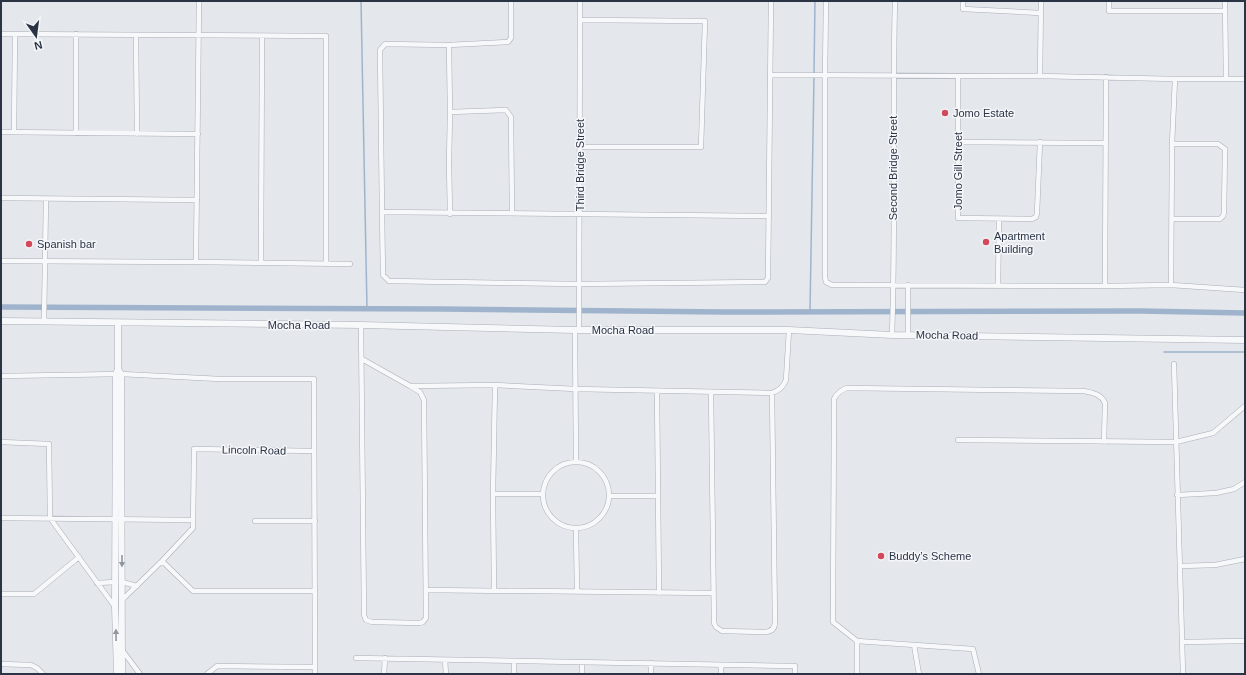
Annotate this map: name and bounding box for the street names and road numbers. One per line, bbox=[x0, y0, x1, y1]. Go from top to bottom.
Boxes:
street label: Second Bridge Street bbox=[887, 116, 899, 220]
street label: Third Bridge Street bbox=[574, 119, 586, 211]
street label: Jomo Gill Street bbox=[952, 132, 964, 210]
street label: Mocha Road bbox=[268, 319, 330, 331]
street label: Mocha Road bbox=[592, 324, 654, 336]
street label: Mocha Road bbox=[916, 328, 978, 342]
street label: Lincoln Road bbox=[222, 443, 286, 457]

